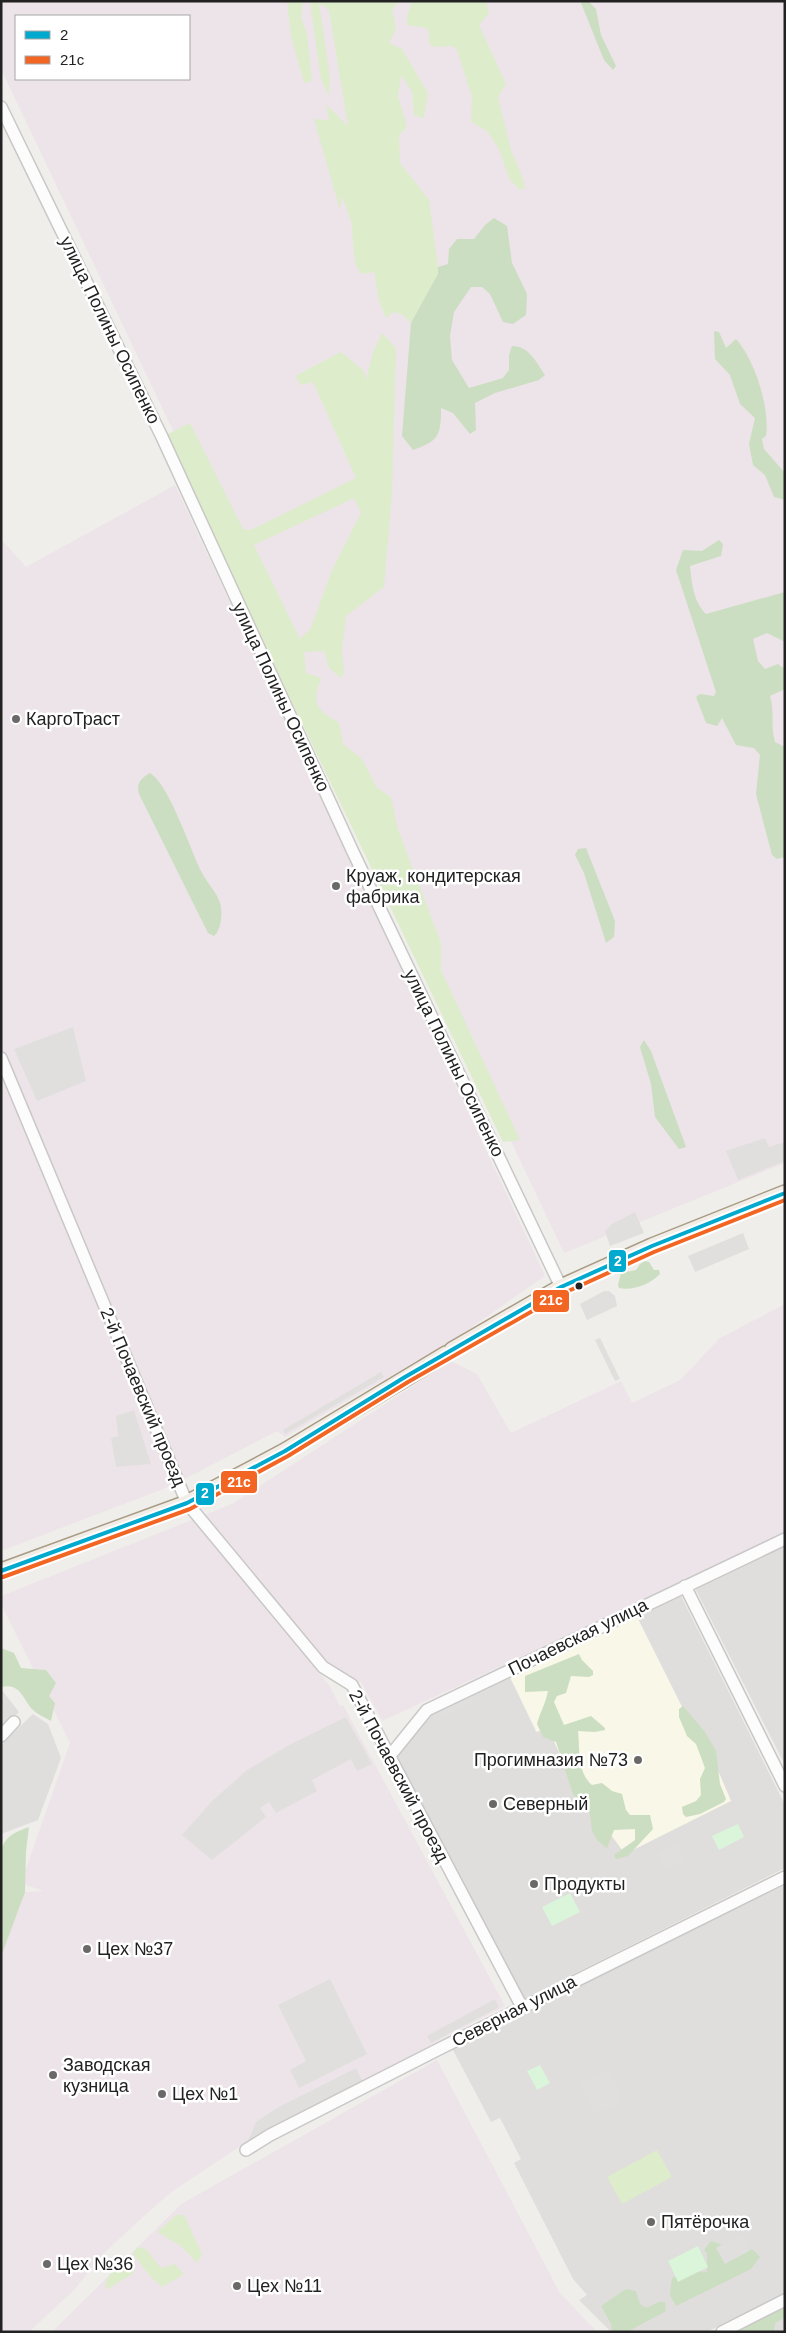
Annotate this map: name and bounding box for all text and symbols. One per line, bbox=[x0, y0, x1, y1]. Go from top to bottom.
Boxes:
legend bbox=[15, 15, 190, 80]
text: 2 bbox=[60, 26, 68, 43]
text: 21с bbox=[60, 51, 85, 68]
street label: улица Полины Осипенко bbox=[56, 233, 164, 427]
street label: улица Полины Осипенко bbox=[228, 599, 334, 795]
place label: КаргоТраст bbox=[26, 709, 120, 729]
marker: КаргоТраст bbox=[10, 713, 22, 725]
place label: Круаж, кондитерская фабрика bbox=[346, 866, 521, 907]
marker: Круаж, кондитерская фабрика bbox=[330, 880, 342, 892]
street label: улица Полины Осипенко bbox=[400, 966, 508, 1160]
line badge: 2 bbox=[608, 1249, 627, 1273]
text: 2 bbox=[614, 1253, 622, 1269]
unlabelled marker bbox=[574, 1281, 584, 1291]
line badge: 21с bbox=[532, 1289, 570, 1313]
text: 21с bbox=[539, 1292, 563, 1308]
street label: 2-й Почаевский проезд bbox=[96, 1305, 190, 1490]
line badge: 21с bbox=[220, 1470, 258, 1494]
text: 21с bbox=[227, 1474, 251, 1490]
line badge: 2 bbox=[195, 1482, 215, 1506]
text: 2 bbox=[201, 1485, 209, 1501]
street label: Почаевская улица bbox=[505, 1594, 652, 1679]
street label: 2-й Почаевский проезд bbox=[345, 1686, 453, 1866]
place label: Прогимназия №73 bbox=[474, 1750, 628, 1770]
marker: Прогимназия №73 bbox=[632, 1754, 644, 1766]
place label: Северный bbox=[503, 1794, 588, 1814]
marker: Северный bbox=[487, 1798, 499, 1810]
place label: Продукты bbox=[544, 1874, 625, 1894]
marker: Продукты bbox=[528, 1878, 540, 1890]
place label: Цех №37 bbox=[97, 1939, 173, 1959]
marker: Цех №37 bbox=[81, 1943, 93, 1955]
street label: Северная улица bbox=[449, 1971, 580, 2051]
place label: Заводская кузница bbox=[63, 2055, 150, 2096]
marker: Заводская кузница bbox=[47, 2069, 59, 2081]
place label: Цех №1 bbox=[172, 2084, 238, 2104]
marker: Цех №1 bbox=[156, 2088, 168, 2100]
place label: Пятёрочка bbox=[661, 2212, 750, 2232]
marker: Пятёрочка bbox=[645, 2216, 657, 2228]
place label: Цех №36 bbox=[57, 2254, 133, 2274]
marker: Цех №36 bbox=[41, 2258, 53, 2270]
place label: Цех №11 bbox=[247, 2276, 322, 2296]
marker: Цех №11 bbox=[231, 2280, 243, 2292]

